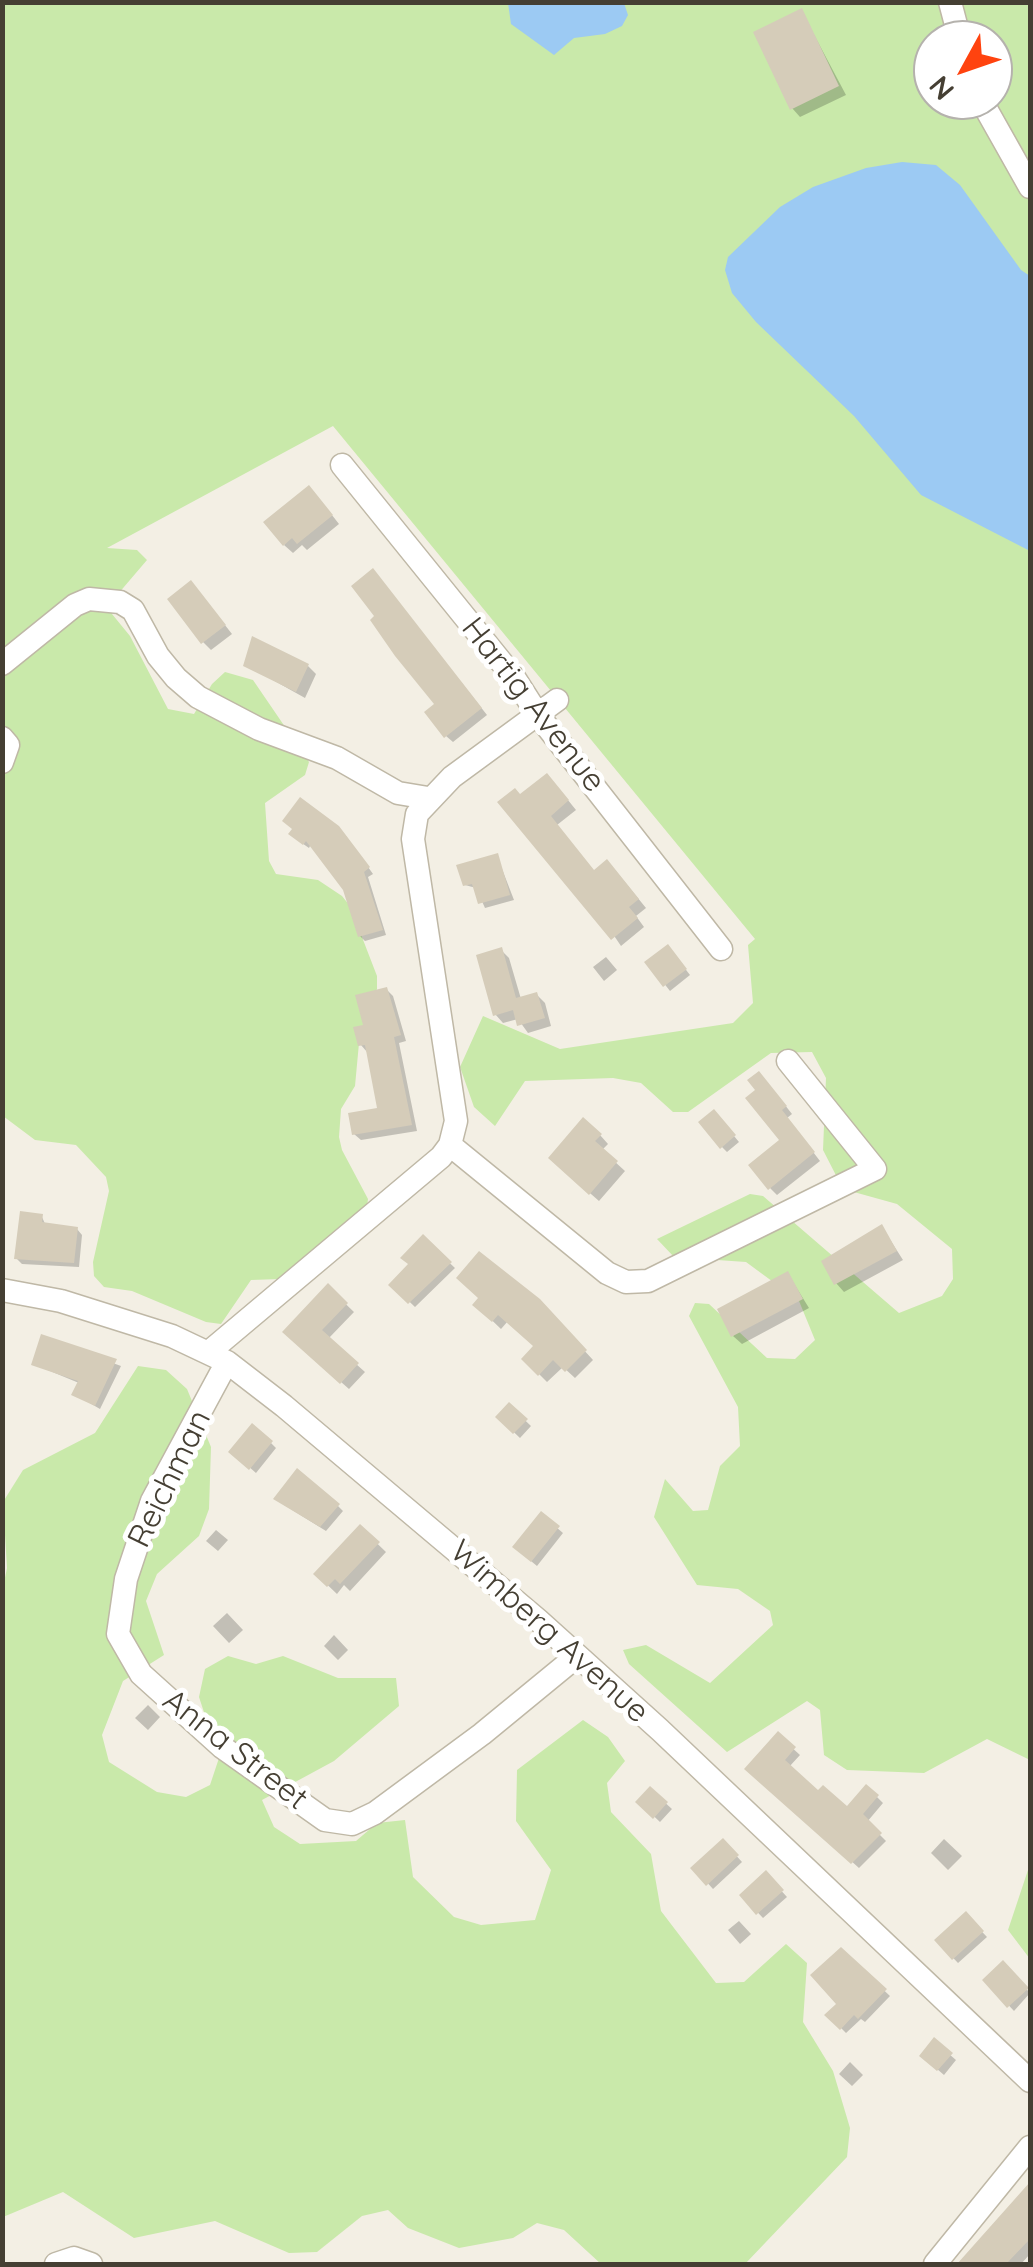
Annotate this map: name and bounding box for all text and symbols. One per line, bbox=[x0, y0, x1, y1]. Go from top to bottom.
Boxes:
north arrow bbox=[913, 20, 1013, 120]
text: N bbox=[921, 69, 961, 107]
street label: Hartig Avenue bbox=[453, 610, 613, 800]
street label: Reichman bbox=[120, 1404, 220, 1554]
street label: Wimberg Avenue bbox=[442, 1533, 656, 1731]
street label: Anna Street bbox=[155, 1682, 315, 1818]

